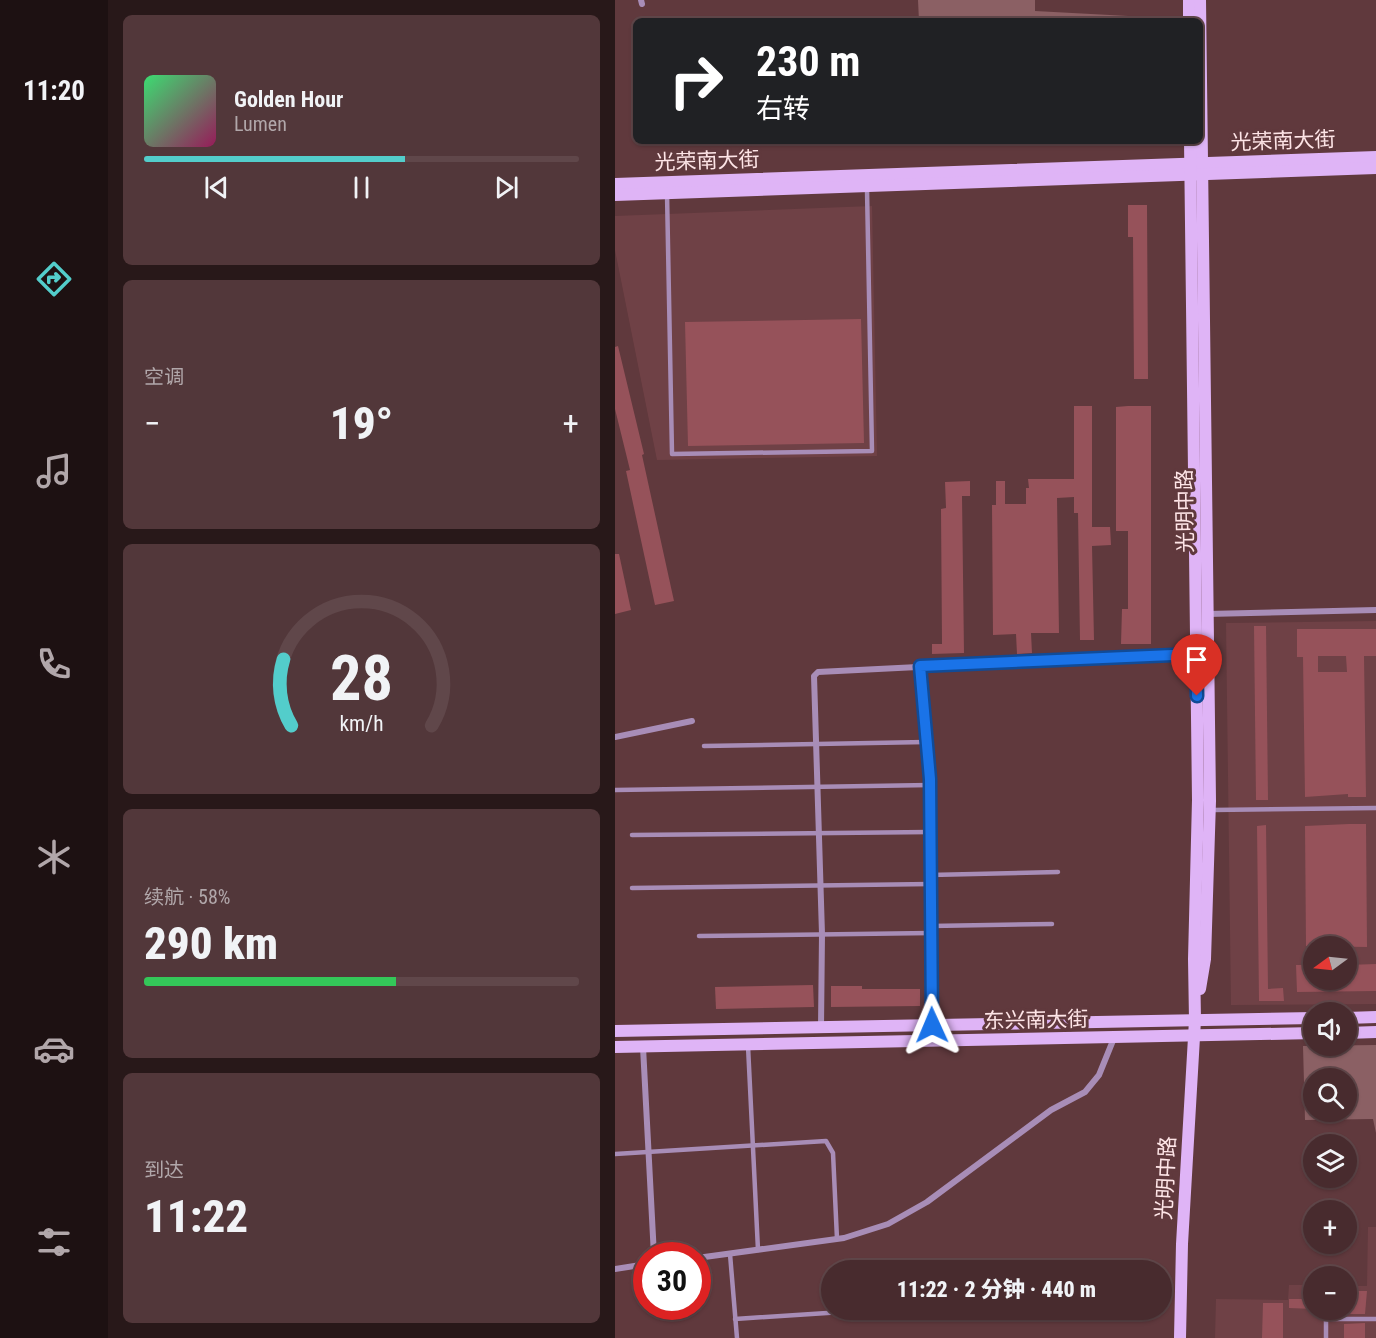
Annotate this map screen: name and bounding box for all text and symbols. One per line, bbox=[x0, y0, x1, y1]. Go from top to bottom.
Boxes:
text: 230 m bbox=[756, 37, 861, 86]
icon: right bbox=[657, 42, 735, 120]
text: 11:20 bbox=[23, 75, 85, 107]
text: Golden Hour bbox=[234, 87, 343, 112]
text: 右转 bbox=[756, 93, 810, 125]
text: Lumen bbox=[234, 112, 287, 136]
street label: 光荣南大街 bbox=[1230, 127, 1336, 155]
street label: 光荣南大街 bbox=[654, 147, 760, 175]
icon: previous bbox=[200, 171, 233, 204]
icon: pause bbox=[345, 171, 378, 204]
icon: next bbox=[490, 171, 523, 204]
icon: directions bbox=[33, 258, 75, 300]
text: 空调 bbox=[144, 365, 184, 389]
text: 19° bbox=[330, 397, 393, 450]
text: − bbox=[144, 404, 161, 443]
text: + bbox=[563, 404, 579, 443]
icon: music bbox=[33, 450, 75, 492]
street label: 光明中路 bbox=[1172, 469, 1198, 553]
pin bbox=[1171, 634, 1222, 696]
text: 28 bbox=[330, 642, 393, 715]
icon: phone bbox=[33, 643, 75, 685]
icon: arrive bbox=[1180, 643, 1213, 676]
text: km/h bbox=[339, 711, 384, 736]
icon: climate bbox=[33, 836, 75, 878]
text: 续航 · 58% bbox=[144, 885, 230, 909]
text: 290 km bbox=[144, 917, 278, 970]
north arrow bbox=[1303, 936, 1357, 990]
map controls bbox=[1303, 936, 1357, 1320]
position arrow bbox=[900, 993, 964, 1057]
button: sound bbox=[1303, 1002, 1357, 1056]
street label: 东兴南大街 bbox=[983, 1007, 1089, 1033]
icon: car bbox=[33, 1028, 75, 1070]
button: search bbox=[1303, 1068, 1357, 1122]
button: layers bbox=[1303, 1134, 1357, 1188]
street label: 光明中路 bbox=[1152, 1135, 1180, 1221]
text: 到达 bbox=[144, 1158, 184, 1182]
text: 11:22 bbox=[144, 1190, 248, 1243]
button: + bbox=[1303, 1200, 1357, 1254]
icon: filters bbox=[33, 1221, 75, 1263]
speed limit sign: 30 bbox=[633, 1242, 711, 1320]
button: − bbox=[1303, 1266, 1357, 1320]
text: 11:22 · 2 分钟 · 440 m bbox=[897, 1277, 1096, 1302]

